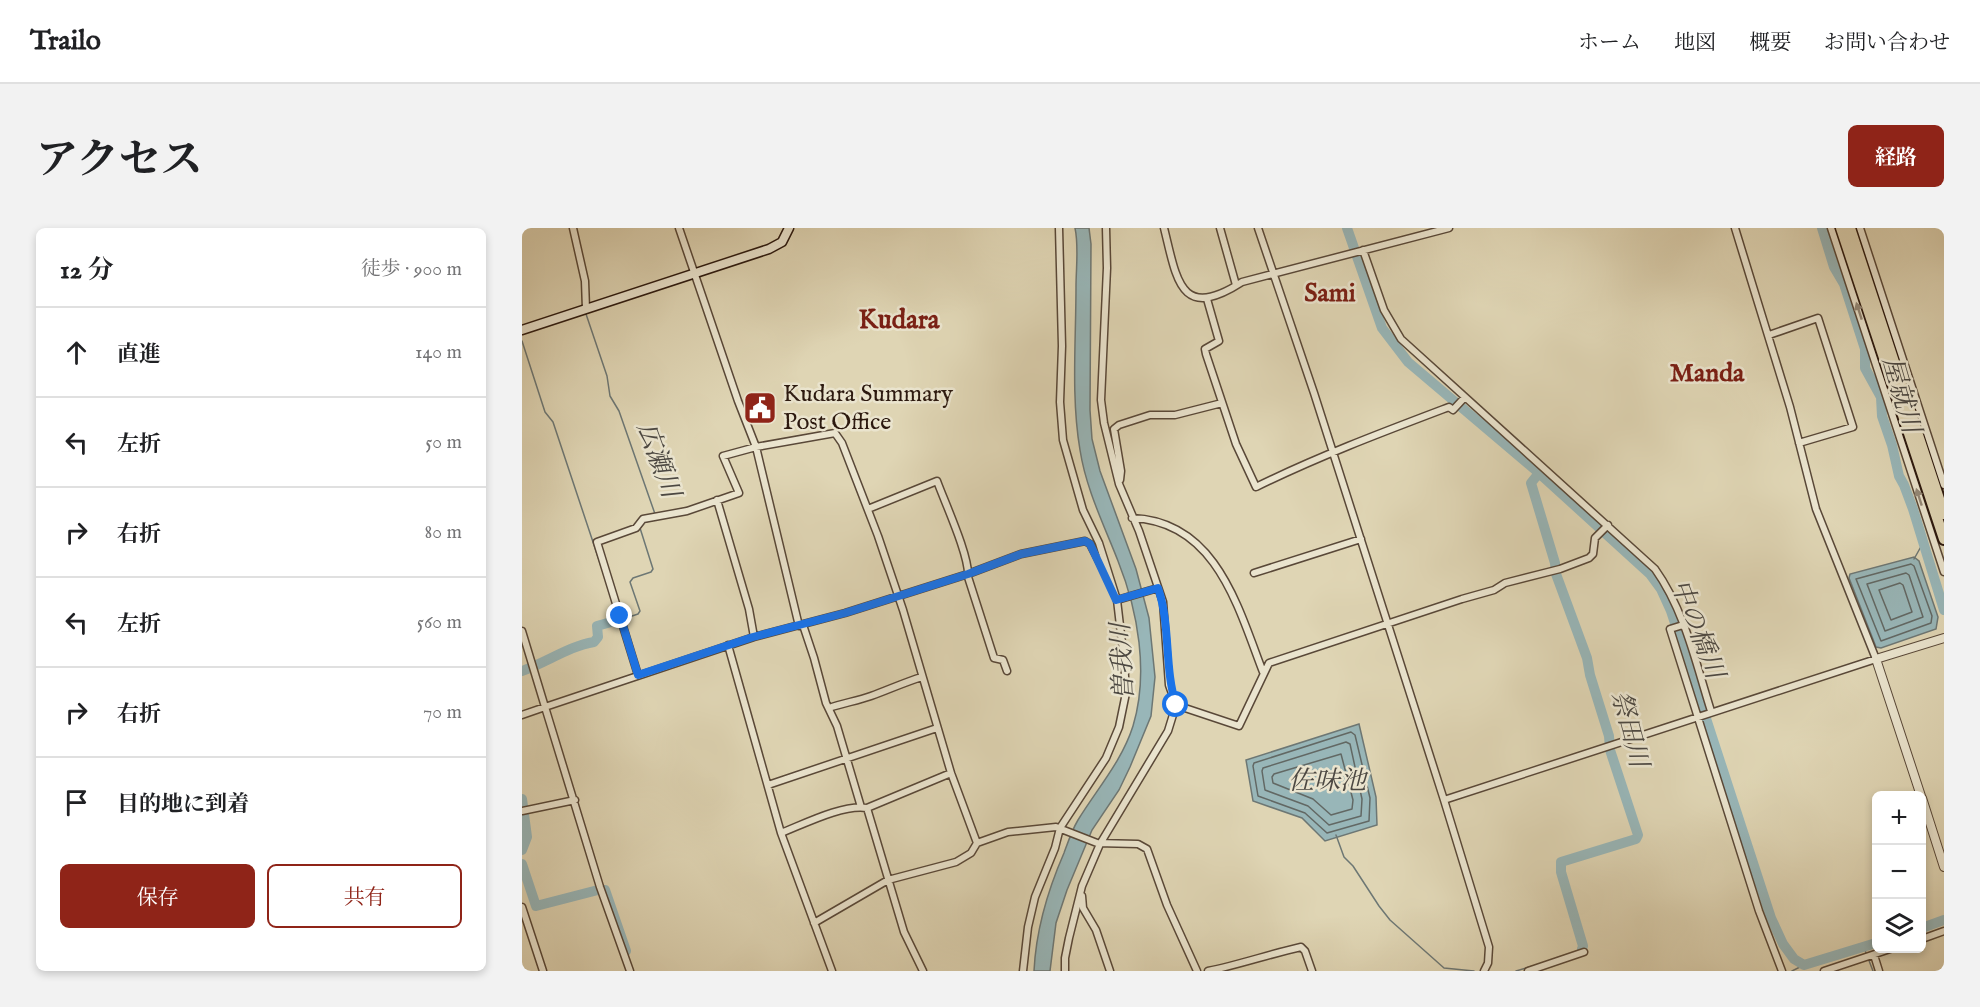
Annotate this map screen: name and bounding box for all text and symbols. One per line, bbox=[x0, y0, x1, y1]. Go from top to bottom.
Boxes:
text: Trailo bbox=[30, 24, 101, 59]
text: ホーム bbox=[1578, 30, 1641, 57]
text: 地図 bbox=[1674, 30, 1716, 57]
text: 概要 bbox=[1749, 30, 1791, 57]
text: お問い合わせ bbox=[1824, 30, 1950, 57]
button: 経路 bbox=[1848, 125, 1944, 187]
text: アクセス bbox=[36, 135, 203, 188]
text: 12 分 bbox=[60, 254, 114, 287]
text: 徒歩 · 900 m bbox=[361, 257, 462, 282]
district label: Sami bbox=[1304, 277, 1356, 310]
one-way arrow bbox=[1853, 302, 1863, 320]
district label: Kudara bbox=[858, 304, 941, 338]
icon: ahead bbox=[60, 336, 93, 369]
text: 140 m bbox=[415, 340, 462, 365]
text: 直進 bbox=[117, 341, 161, 369]
water label: 屋就川 bbox=[1874, 353, 1928, 440]
district label: Manda bbox=[1670, 357, 1745, 390]
place label: Kudara Summary Post Office bbox=[783, 379, 953, 438]
public building icon: Kudara Summary Post Office bbox=[742, 390, 778, 426]
water label: 広瀬川 bbox=[629, 418, 688, 505]
icon: left bbox=[60, 426, 93, 459]
text: 50 m bbox=[425, 430, 462, 455]
text: 左折 bbox=[117, 431, 161, 459]
one-way arrow bbox=[1914, 488, 1924, 506]
icon: right bbox=[60, 516, 93, 549]
text: 80 m bbox=[425, 520, 462, 545]
text: 右折 bbox=[117, 521, 161, 549]
water label: 中の橋川 bbox=[1663, 575, 1732, 686]
route end bbox=[606, 602, 632, 628]
icon: left bbox=[60, 606, 93, 639]
text: 560 m bbox=[417, 610, 462, 635]
text: 左折 bbox=[117, 611, 161, 639]
water label: 曽我川 bbox=[1104, 619, 1142, 702]
water label: 祭田川 bbox=[1603, 687, 1656, 774]
route start bbox=[1162, 691, 1188, 717]
icon: right bbox=[60, 696, 93, 729]
text: 70 m bbox=[423, 700, 462, 725]
text: 右折 bbox=[117, 701, 161, 729]
water label: 佐味池 bbox=[1288, 765, 1369, 798]
icon: arrive bbox=[60, 786, 93, 819]
text: 目的地に到着 bbox=[117, 791, 249, 819]
map controls bbox=[1872, 791, 1926, 953]
button: + bbox=[1872, 791, 1926, 845]
button: − bbox=[1872, 845, 1926, 899]
button: 保存 bbox=[60, 864, 255, 928]
button: 共有 bbox=[267, 864, 462, 928]
button: layers bbox=[1872, 899, 1926, 953]

